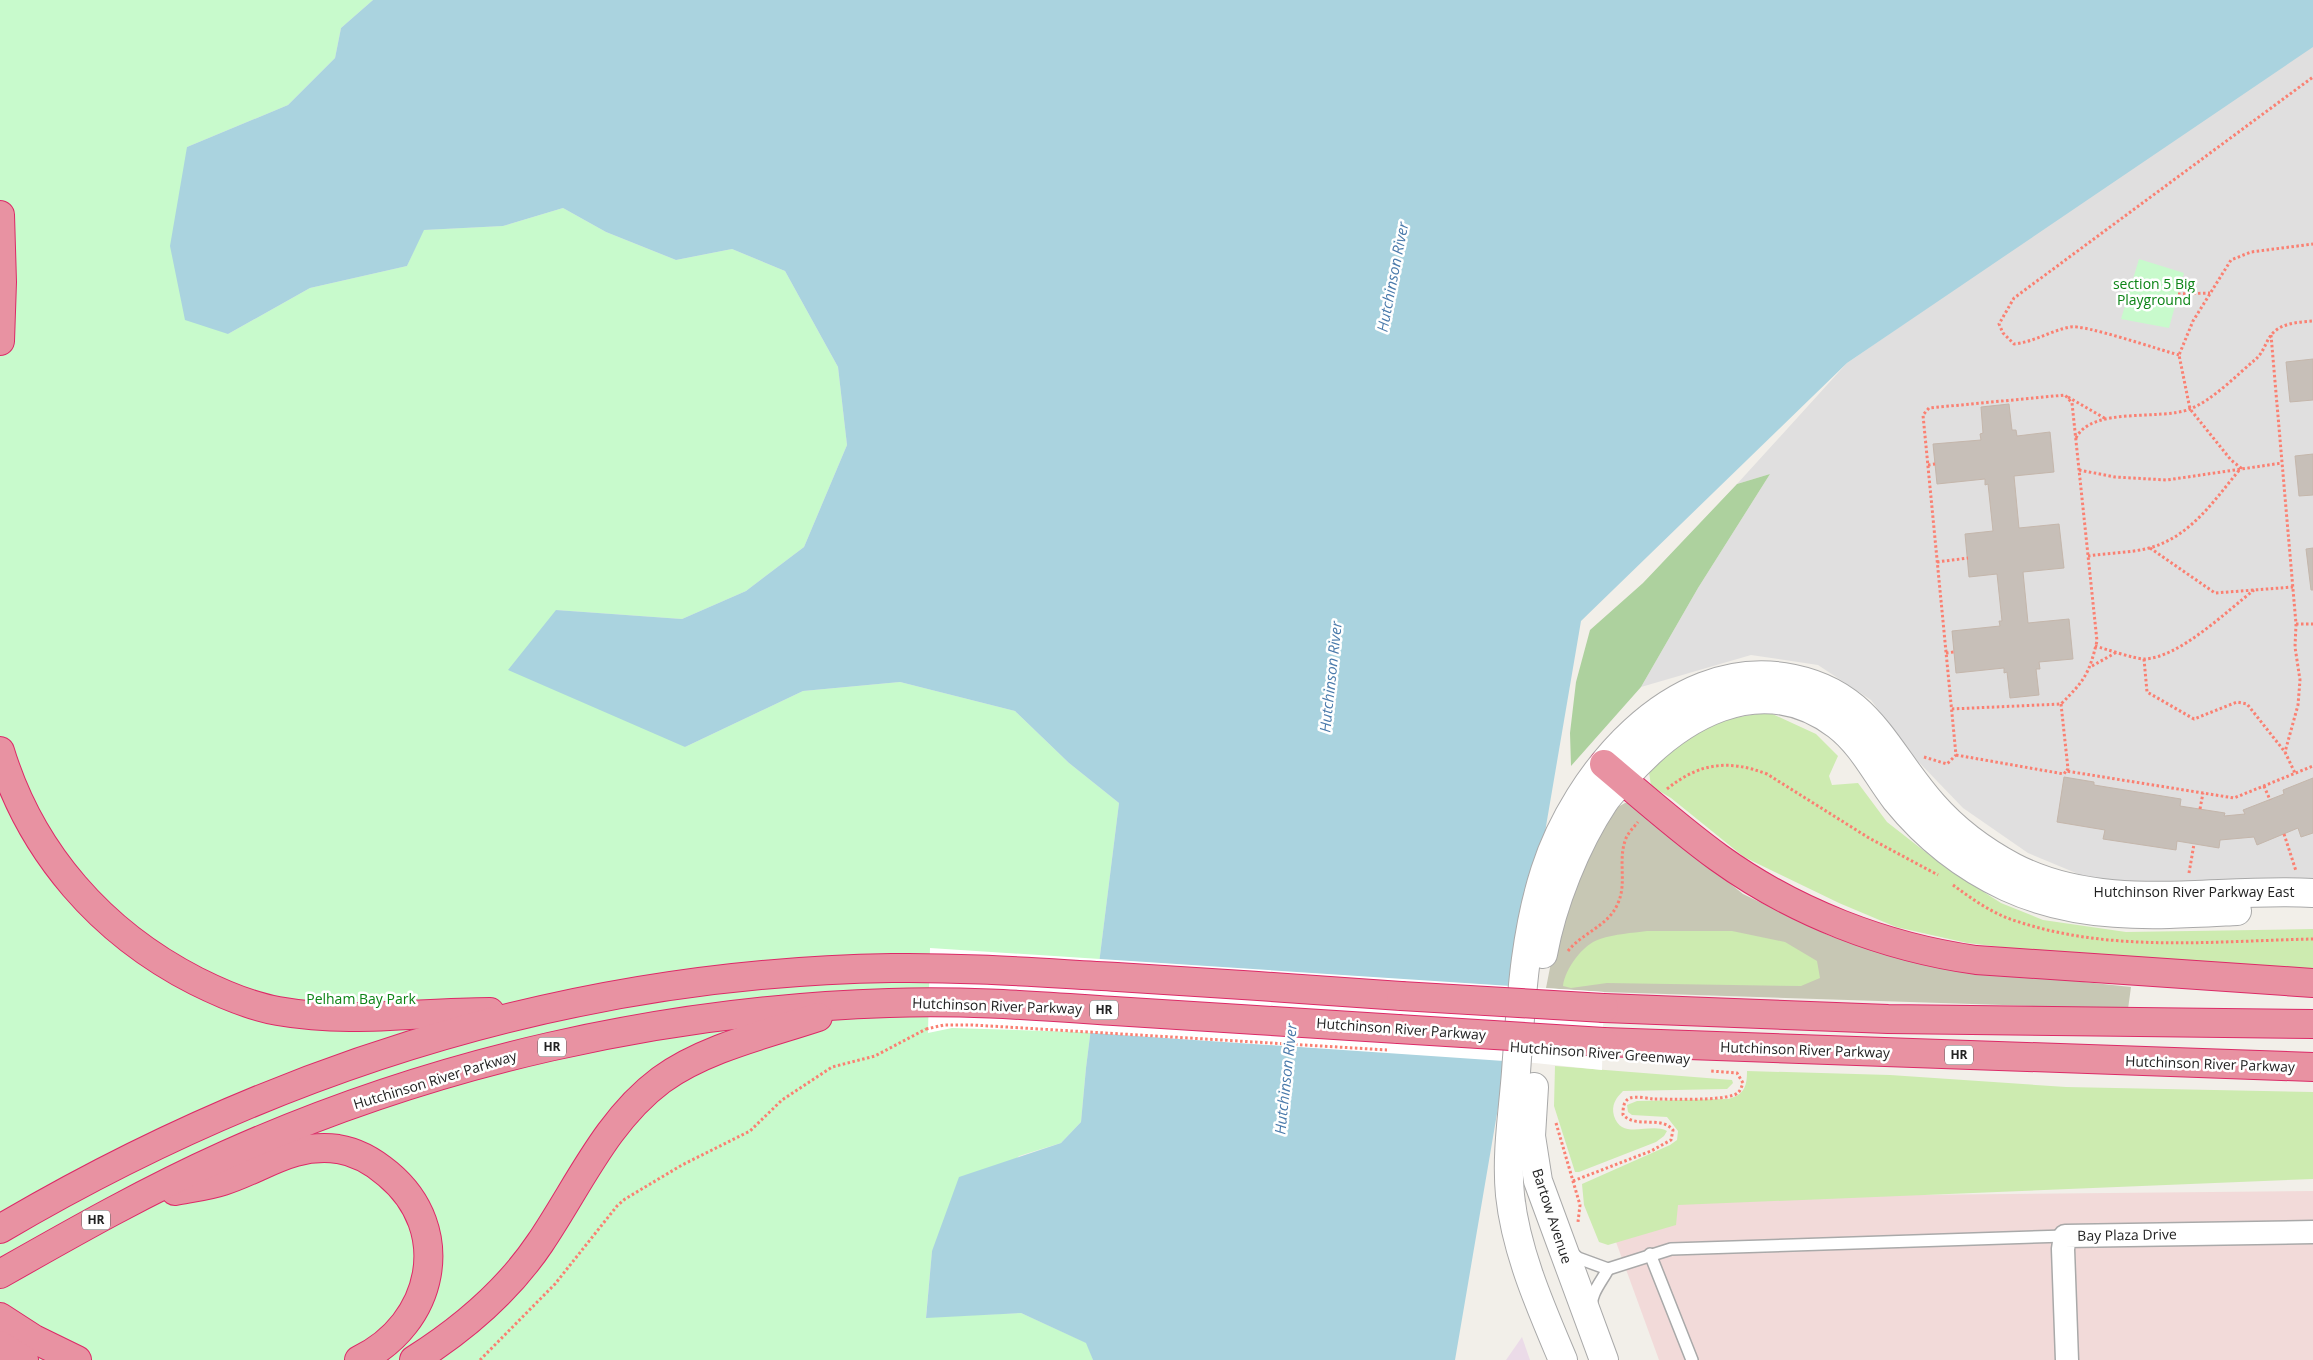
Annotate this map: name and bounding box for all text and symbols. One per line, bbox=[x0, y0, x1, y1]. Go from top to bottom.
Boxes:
water label: Hutchinson River bbox=[1372, 219, 1413, 334]
park label: section 5 Big Playground bbox=[2113, 274, 2196, 309]
water label: Hutchinson River bbox=[1314, 619, 1346, 734]
street label: Hutchinson River Parkway East bbox=[2094, 882, 2294, 901]
park label: Pelham Bay Park bbox=[306, 989, 416, 1008]
street label: Hutchinson River Parkway bbox=[912, 993, 1083, 1018]
road number: HR bbox=[1090, 1000, 1118, 1020]
street label: Hutchinson River Parkway bbox=[1316, 1013, 1487, 1044]
water label: Hutchinson River bbox=[1269, 1021, 1301, 1136]
street label: Hutchinson River Greenway bbox=[1509, 1037, 1692, 1068]
street label: Hutchinson River Parkway bbox=[1720, 1037, 1891, 1062]
road number: HR bbox=[538, 1038, 566, 1056]
street label: Hutchinson River Parkway bbox=[351, 1045, 520, 1113]
road number: HR bbox=[1945, 1046, 1973, 1064]
street label: Hutchinson River Parkway bbox=[2125, 1051, 2296, 1076]
street label: Bartow Avenue bbox=[1528, 1166, 1577, 1266]
road number: HR bbox=[82, 1210, 110, 1230]
street label: Bay Plaza Drive bbox=[2077, 1224, 2177, 1245]

